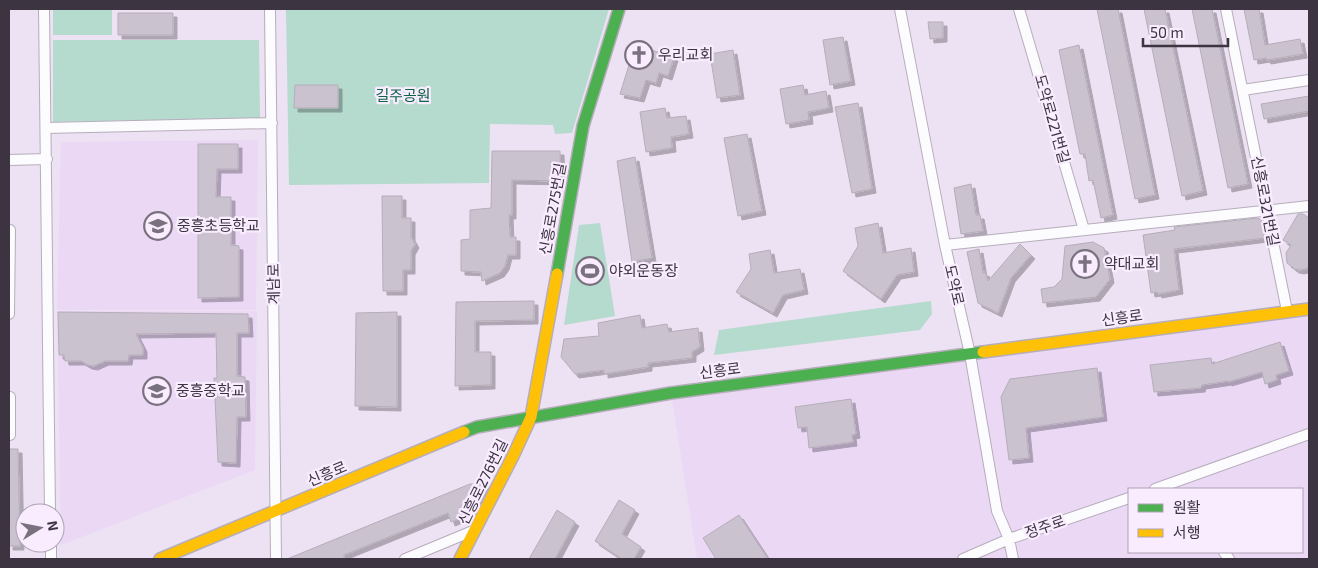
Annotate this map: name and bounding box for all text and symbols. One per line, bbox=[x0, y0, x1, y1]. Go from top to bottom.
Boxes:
scale bar bbox=[1143, 15, 1228, 47]
text: 50 m bbox=[1150, 23, 1184, 41]
church icon: 우리교회 bbox=[624, 40, 654, 70]
place label: 우리교회 bbox=[658, 45, 713, 63]
street label: 도약로221번길 bbox=[1032, 72, 1074, 165]
park label: 길주공원 bbox=[375, 86, 431, 104]
street label: 신흥로321번길 bbox=[1248, 154, 1284, 248]
street label: 신흥로275번길 bbox=[535, 161, 569, 256]
school or university icon: 중흥초등학교 bbox=[143, 211, 173, 241]
place label: 중흥초등학교 bbox=[177, 216, 260, 234]
church icon: 약대교회 bbox=[1070, 249, 1100, 279]
place label: 약대교회 bbox=[1104, 254, 1159, 272]
sports icon: 야외운동장 bbox=[575, 256, 605, 286]
place label: 야외운동장 bbox=[609, 261, 678, 279]
street label: 계남로 bbox=[264, 263, 282, 305]
street label: 도약로 bbox=[942, 263, 968, 307]
street label: 신흥로 bbox=[1100, 305, 1144, 329]
street label: 신흥로 bbox=[698, 359, 742, 381]
school or university icon: 중흥중학교 bbox=[142, 376, 172, 406]
place label: 중흥중학교 bbox=[176, 381, 245, 399]
street label: 신흥로276번길 bbox=[453, 436, 511, 528]
street label: 신흥로 bbox=[304, 457, 349, 489]
legend bbox=[1128, 488, 1303, 553]
text: 원활 bbox=[1173, 498, 1201, 516]
north arrow bbox=[15, 503, 65, 553]
street label: 정주로 bbox=[1022, 511, 1067, 541]
text: N bbox=[44, 519, 63, 532]
text: 서행 bbox=[1173, 523, 1201, 541]

